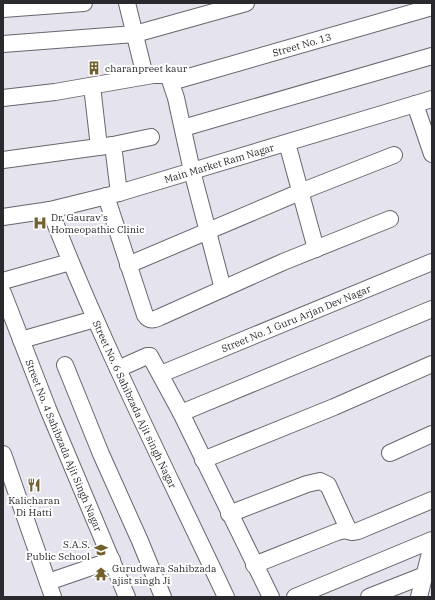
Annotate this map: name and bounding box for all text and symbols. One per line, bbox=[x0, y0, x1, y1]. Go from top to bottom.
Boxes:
street label: Street No. 13 bbox=[271, 30, 333, 59]
building icon: charanpreet kaur bbox=[86, 60, 102, 76]
place label: charanpreet kaur bbox=[105, 62, 188, 75]
street label: Main Market Ram Nagar bbox=[162, 140, 276, 186]
place label: Dr. Gaurav's Homeopathic Clinic bbox=[51, 211, 144, 236]
hospital icon: Dr. Gaurav's Homeopathic Clinic bbox=[32, 215, 48, 231]
street label: Street No. 1 Guru Arjan Dev Nagar bbox=[219, 281, 373, 355]
street label: Street No. 6 Sahibzada Ajit singh Nagar bbox=[90, 318, 180, 491]
street label: Street No. 4 Sahibzada Ajit Singh Nagar bbox=[23, 357, 105, 534]
restaurant icon: Kalicharan Di Hatti bbox=[26, 477, 42, 493]
place label: Kalicharan Di Hatti bbox=[8, 494, 60, 519]
place label: S.A.S. Public School bbox=[26, 538, 90, 563]
school or university icon: S.A.S. Public School bbox=[93, 542, 109, 558]
place label: Gurudwara Sahibzada ajist singh Ji bbox=[112, 562, 217, 587]
temple icon: Gurudwara Sahibzada ajist singh Ji bbox=[93, 566, 109, 582]

